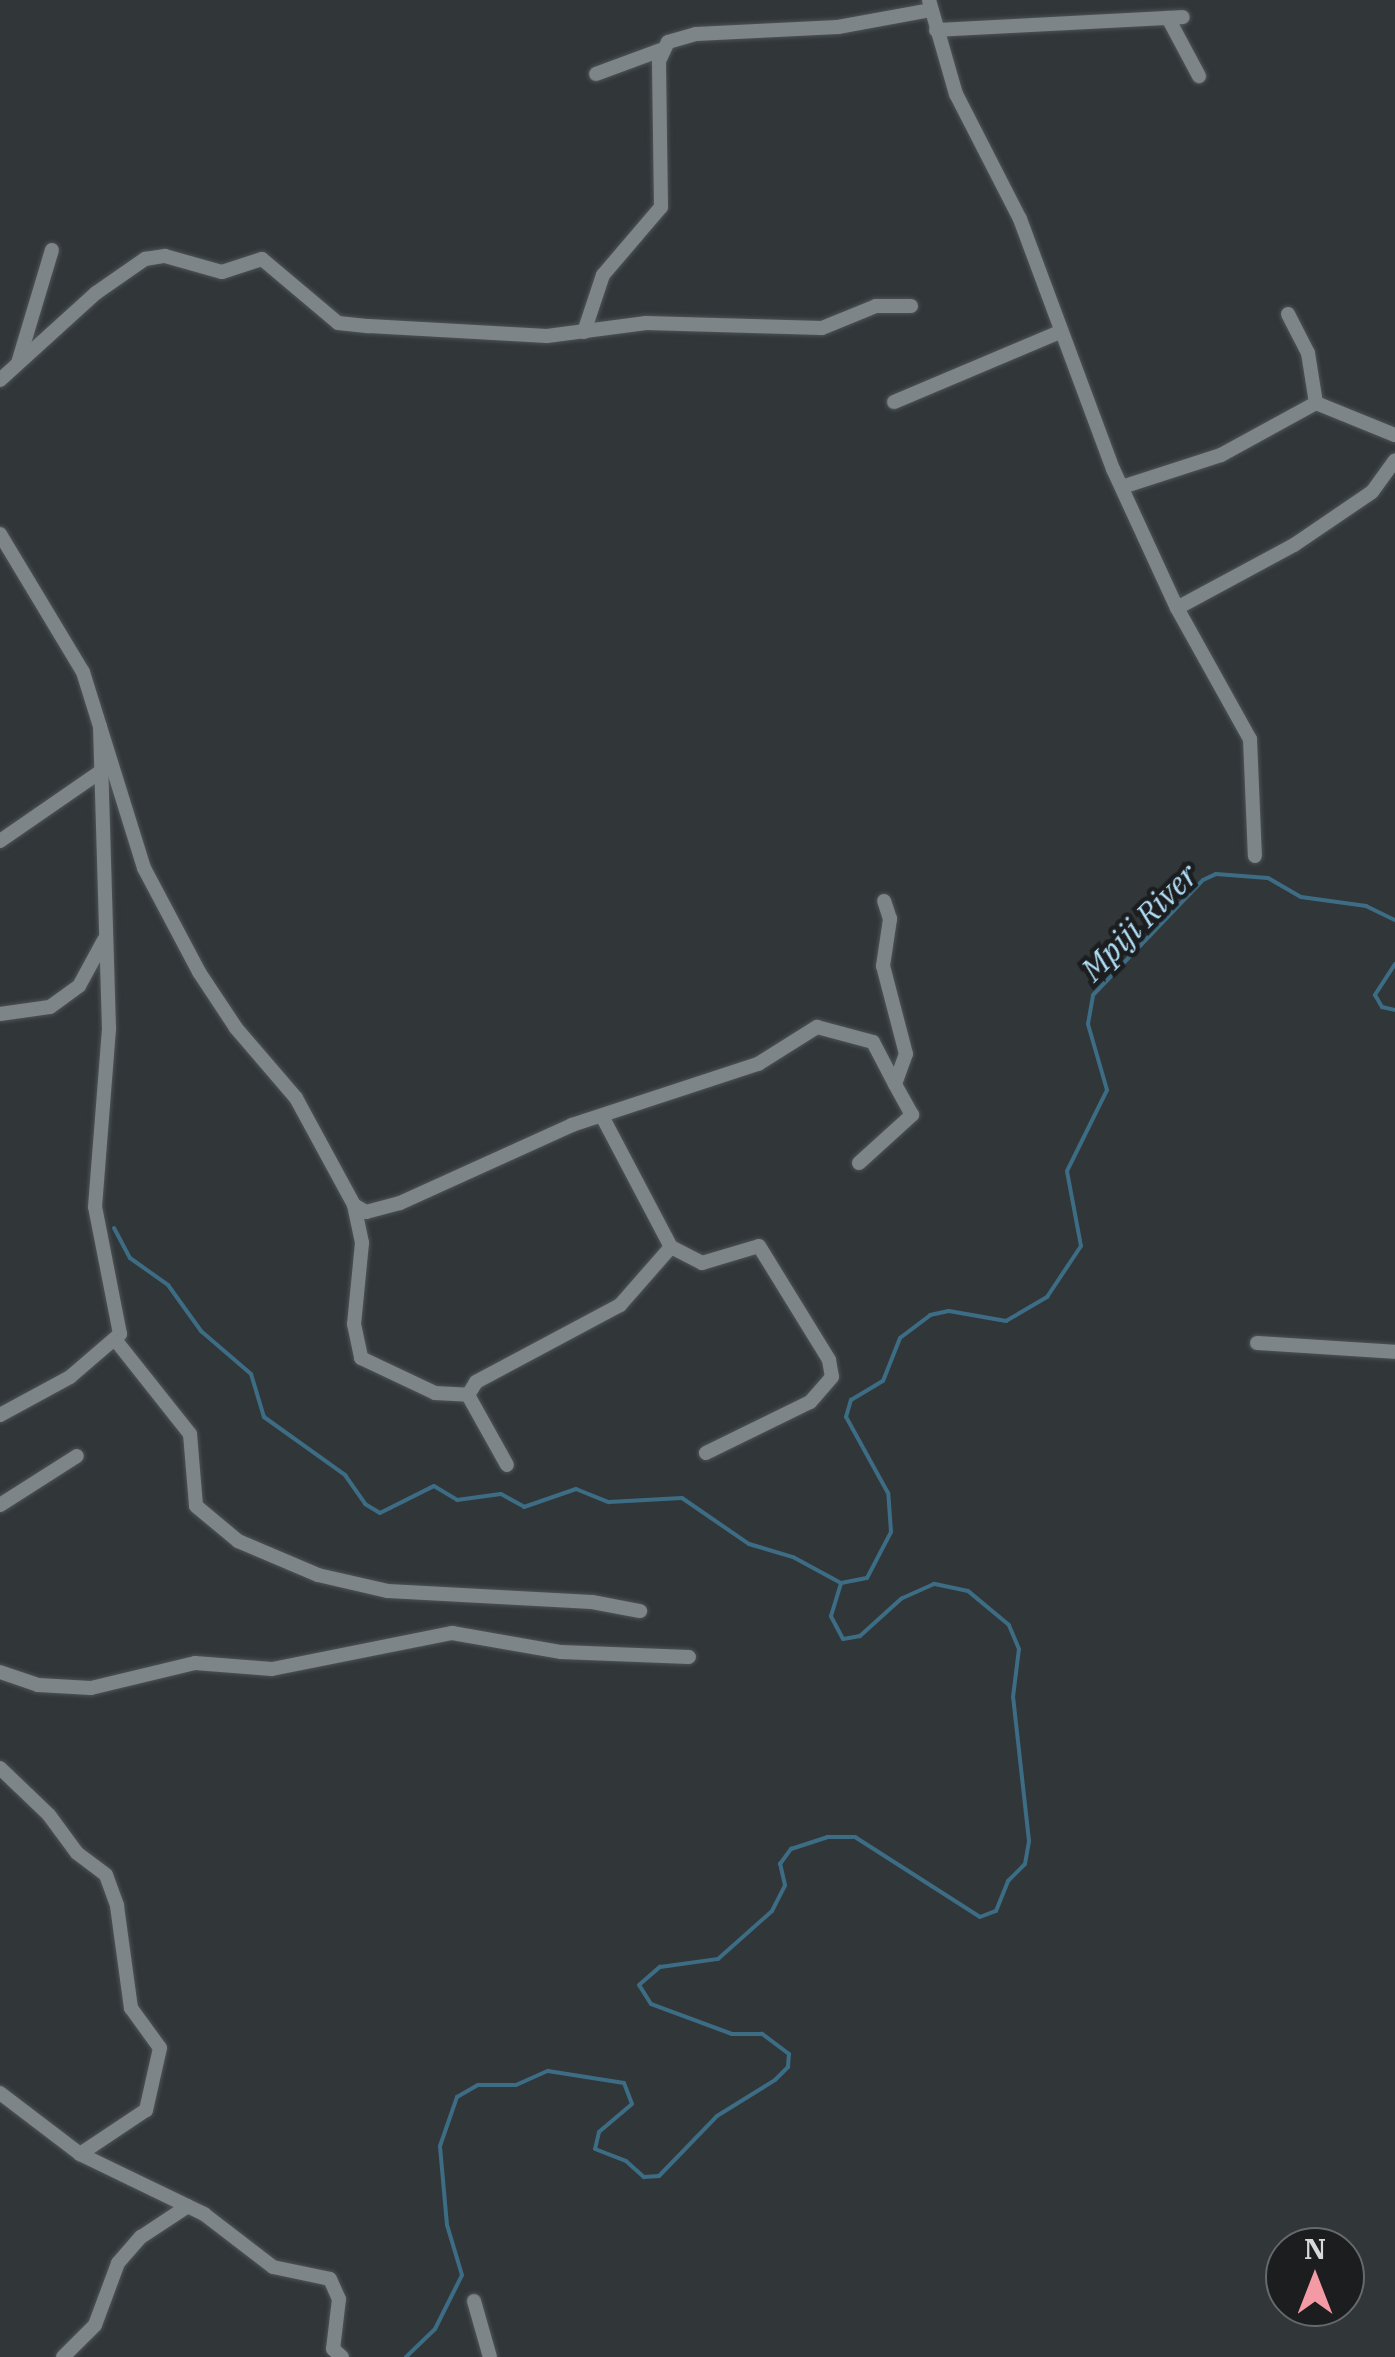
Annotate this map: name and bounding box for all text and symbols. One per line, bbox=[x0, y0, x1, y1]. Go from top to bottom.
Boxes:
water label: Mpiji River bbox=[1073, 856, 1205, 988]
north arrow bbox=[1265, 2227, 1365, 2327]
text: N bbox=[1304, 2230, 1326, 2267]

